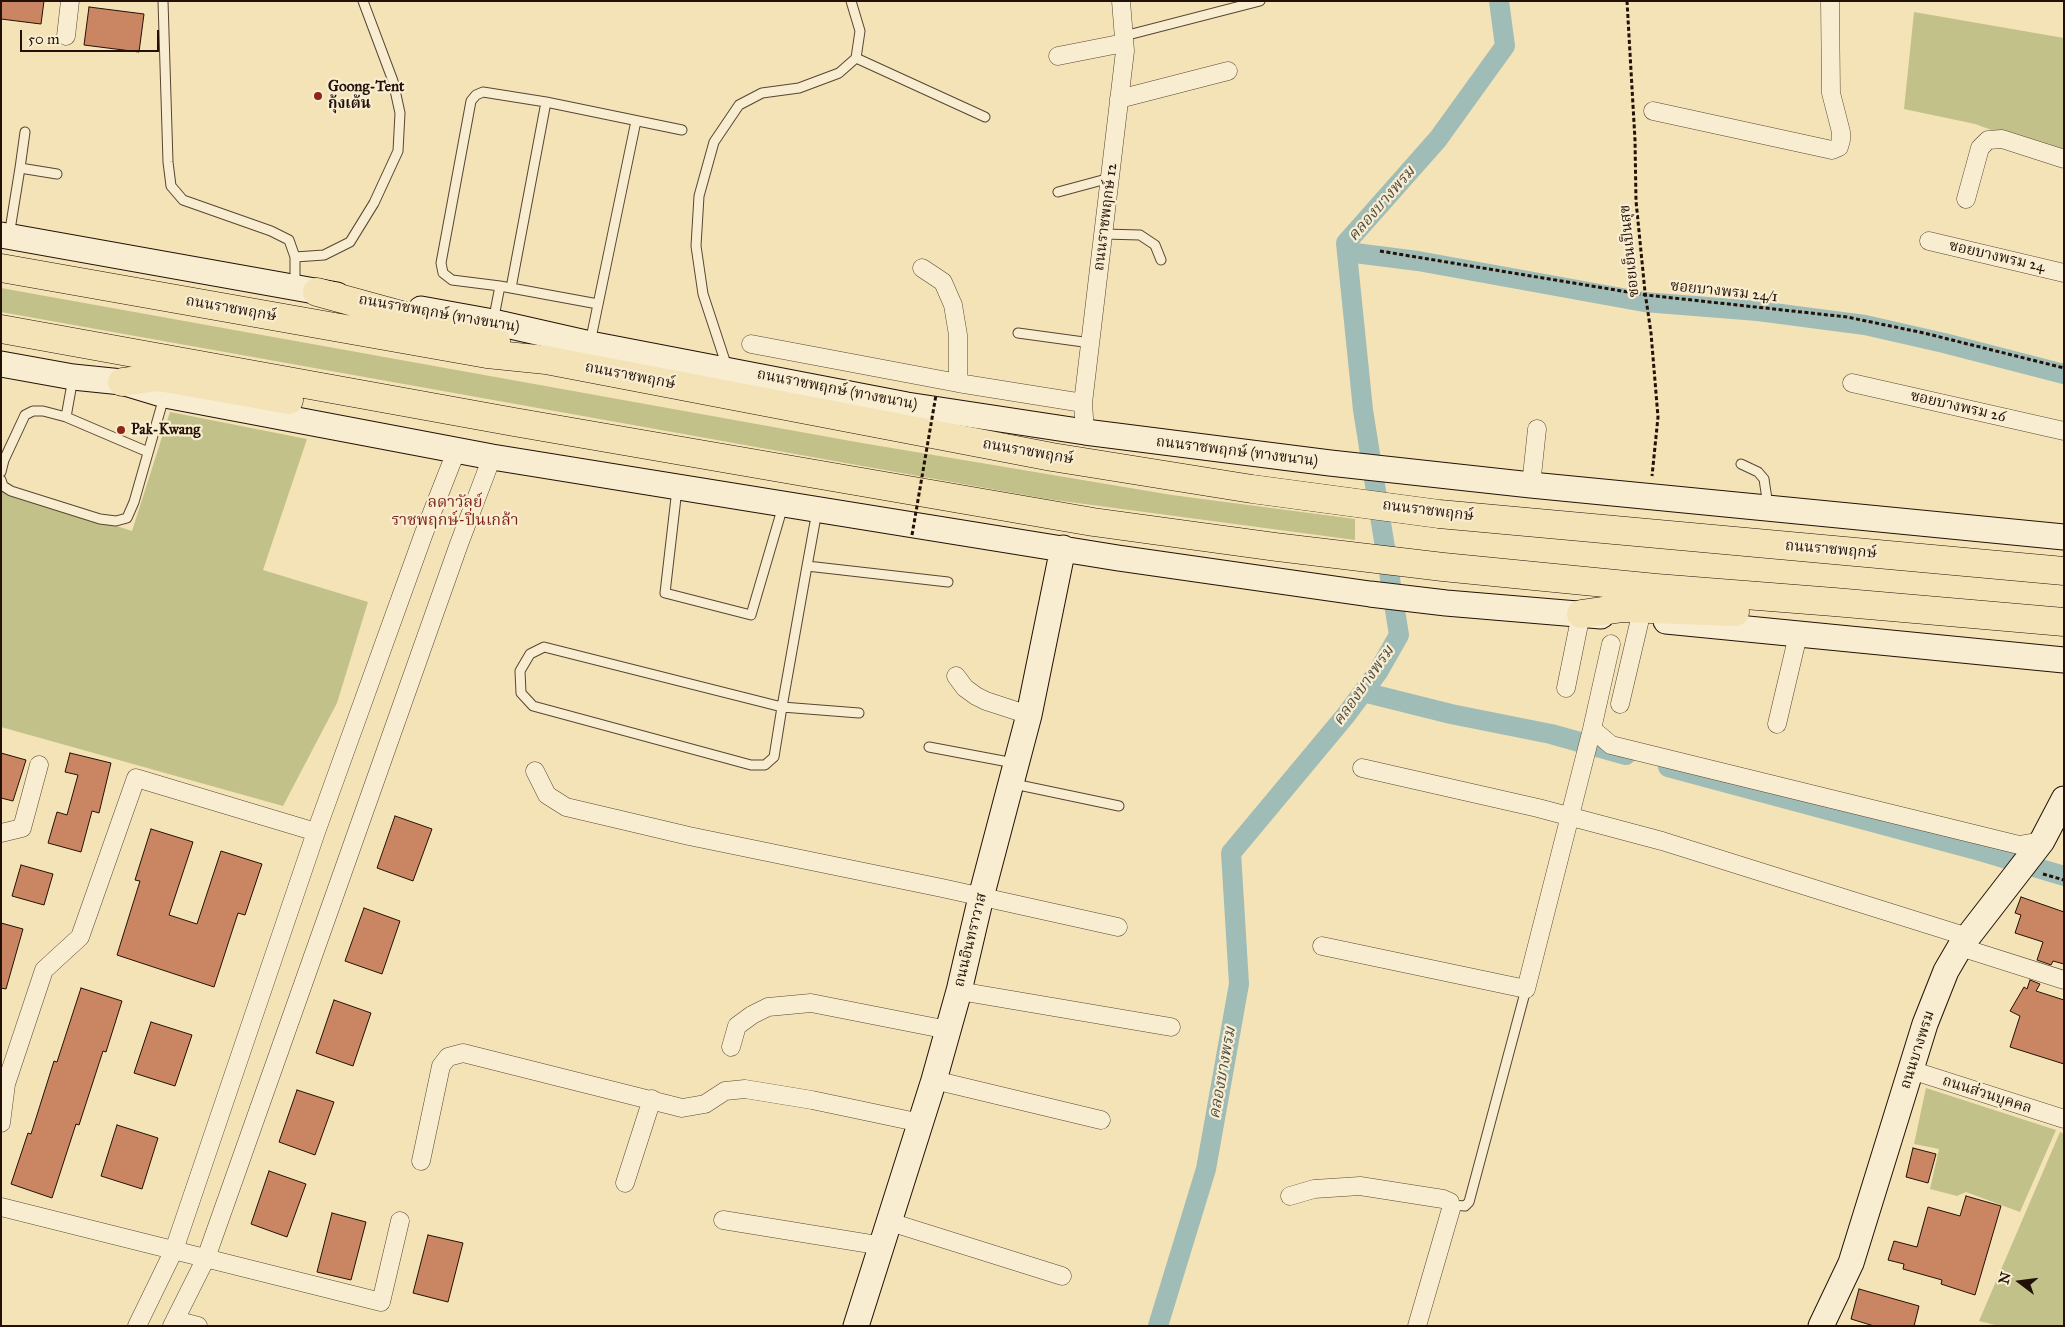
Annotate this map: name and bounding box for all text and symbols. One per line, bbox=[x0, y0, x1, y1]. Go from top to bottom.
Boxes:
scale bar bbox=[22, 20, 161, 52]
text: 50 m bbox=[28, 30, 60, 48]
place label: Goong-Tent กุ้งเต้น bbox=[328, 78, 404, 113]
marker: Goong-Tent กุ้งเต้น bbox=[312, 90, 324, 102]
street label: ถนนราชพฤกษ์ 12 bbox=[1090, 162, 1122, 272]
water label: คลองบางพรม bbox=[1344, 163, 1420, 245]
street label: ซอยเย็นเป็นสุข bbox=[1616, 204, 1644, 298]
street label: ซอยบางพรม 24 bbox=[1947, 237, 2047, 277]
street label: ซอยบางพรม 24/1 bbox=[1669, 277, 1779, 307]
street label: ถนนราชพฤกษ์ (ทางขนาน) bbox=[357, 291, 521, 337]
street label: ถนนราชพฤกษ์ bbox=[184, 292, 278, 326]
street label: ถนนราชพฤกษ์ bbox=[583, 358, 677, 394]
street label: ถนนราชพฤกษ์ (ทางขนาน) bbox=[755, 366, 919, 414]
street label: ซอยบางพรม 26 bbox=[1909, 387, 2007, 427]
place label: Pak-Kwang bbox=[131, 421, 200, 439]
marker: Pak-Kwang bbox=[115, 424, 127, 436]
street label: ถนนราชพฤกษ์ (ทางขนาน) bbox=[1155, 433, 1319, 471]
street label: ถนนราชพฤกษ์ bbox=[981, 435, 1075, 469]
district label: ลดาวัลย์ ราชพฤกษ์-ปิ่นเกล้า bbox=[391, 493, 519, 531]
street label: ถนนราชพฤกษ์ bbox=[1381, 496, 1475, 526]
street label: ถนนราชพฤกษ์ bbox=[1784, 537, 1878, 563]
water label: คลองบางพรม bbox=[1330, 642, 1398, 730]
street label: ถนนอินทราวาส bbox=[951, 891, 991, 989]
street label: ถนนบางพรม bbox=[1897, 1009, 1939, 1091]
water label: คลองบางพรม bbox=[1205, 1026, 1241, 1120]
street label: ถนนส่วนบุคคล bbox=[1940, 1072, 2034, 1118]
north arrow bbox=[1995, 1257, 2045, 1307]
text: N bbox=[1995, 1270, 2015, 1286]

